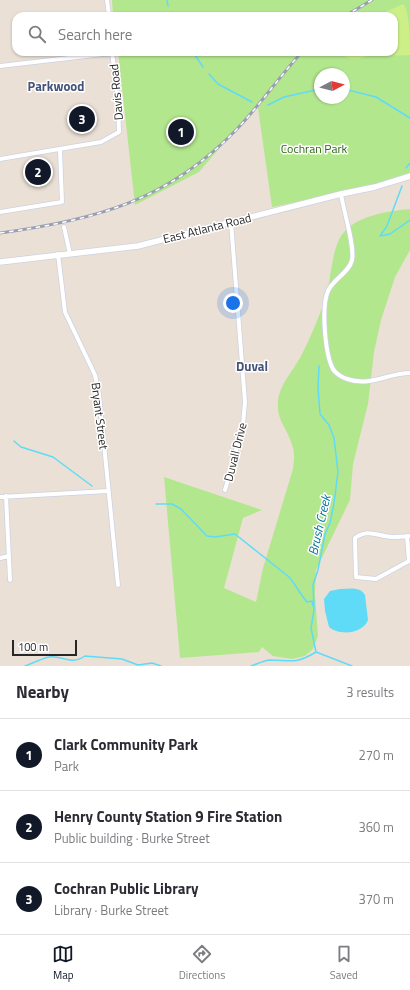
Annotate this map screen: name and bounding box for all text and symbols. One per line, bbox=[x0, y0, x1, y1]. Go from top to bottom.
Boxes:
search box bbox=[12, 12, 398, 56]
icon: search bbox=[26, 23, 48, 45]
text: Search here bbox=[58, 23, 132, 46]
street label: Davis Road bbox=[104, 63, 128, 121]
north arrow bbox=[314, 68, 350, 104]
district label: Parkwood bbox=[28, 76, 84, 96]
pin: 3 bbox=[69, 104, 95, 134]
pin: 1 bbox=[168, 117, 194, 147]
park label: Cochran Park bbox=[281, 139, 348, 158]
pin: 2 bbox=[25, 157, 51, 187]
street label: East Atlanta Road bbox=[161, 208, 253, 248]
your location bbox=[223, 293, 243, 313]
district label: Duval bbox=[236, 356, 268, 376]
street label: Bryant Street bbox=[86, 381, 114, 451]
street label: Duvall Drive bbox=[218, 420, 252, 484]
water label: Brush Creek bbox=[302, 491, 336, 557]
scale bar bbox=[12, 638, 77, 657]
text: 100 m bbox=[18, 639, 48, 655]
text: Nearby bbox=[16, 679, 69, 705]
text: 3 results bbox=[346, 682, 394, 702]
text: Clark Community Park bbox=[54, 733, 198, 756]
text: 1 bbox=[25, 745, 33, 765]
text: 270 m bbox=[358, 745, 394, 765]
text: Park bbox=[54, 756, 79, 776]
text: Henry County Station 9 Fire Station bbox=[54, 805, 282, 828]
text: 2 bbox=[25, 817, 33, 837]
text: 360 m bbox=[358, 817, 394, 837]
text: Public building · Burke Street bbox=[54, 828, 210, 848]
text: Cochran Public Library bbox=[54, 877, 198, 900]
text: 3 bbox=[25, 889, 33, 909]
text: 370 m bbox=[358, 889, 394, 909]
text: Library · Burke Street bbox=[54, 900, 169, 920]
tab: Map bbox=[52, 943, 74, 983]
tab: Directions bbox=[179, 943, 225, 983]
tab: Saved bbox=[330, 943, 358, 983]

